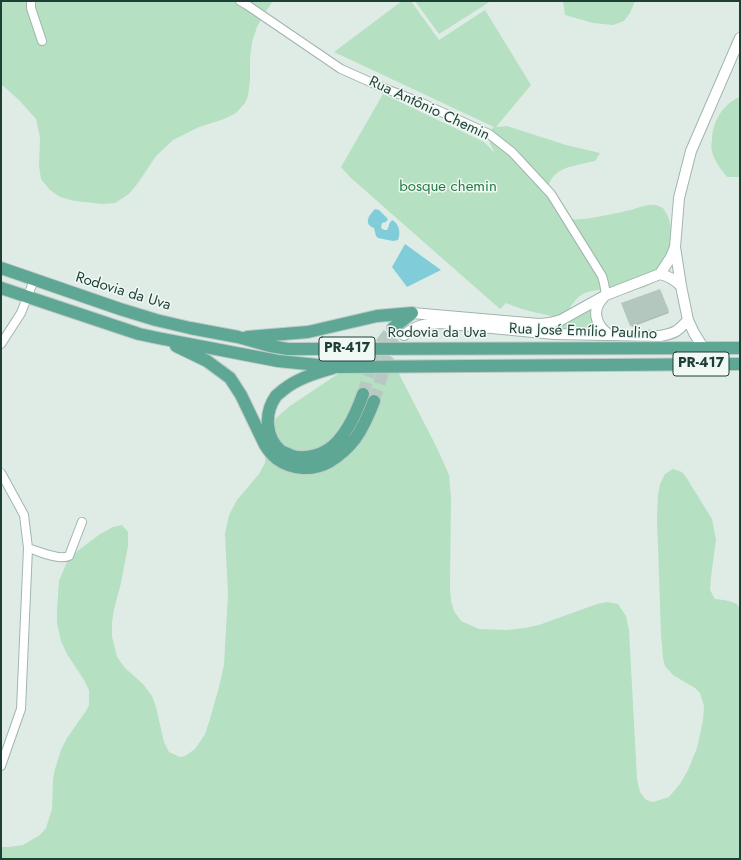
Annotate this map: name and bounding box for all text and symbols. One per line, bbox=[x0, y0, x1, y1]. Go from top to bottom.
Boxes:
street label: Rua Antônio Chemin bbox=[366, 73, 492, 145]
park label: bosque chemin bbox=[399, 178, 497, 196]
street label: Rodovia da Uva bbox=[73, 269, 173, 315]
street label: Rua José Emílio Paulino bbox=[509, 320, 657, 344]
street label: Rodovia da Uva bbox=[388, 324, 486, 342]
road number: PR-417 bbox=[319, 337, 375, 361]
road number: PR-417 bbox=[673, 352, 729, 376]

